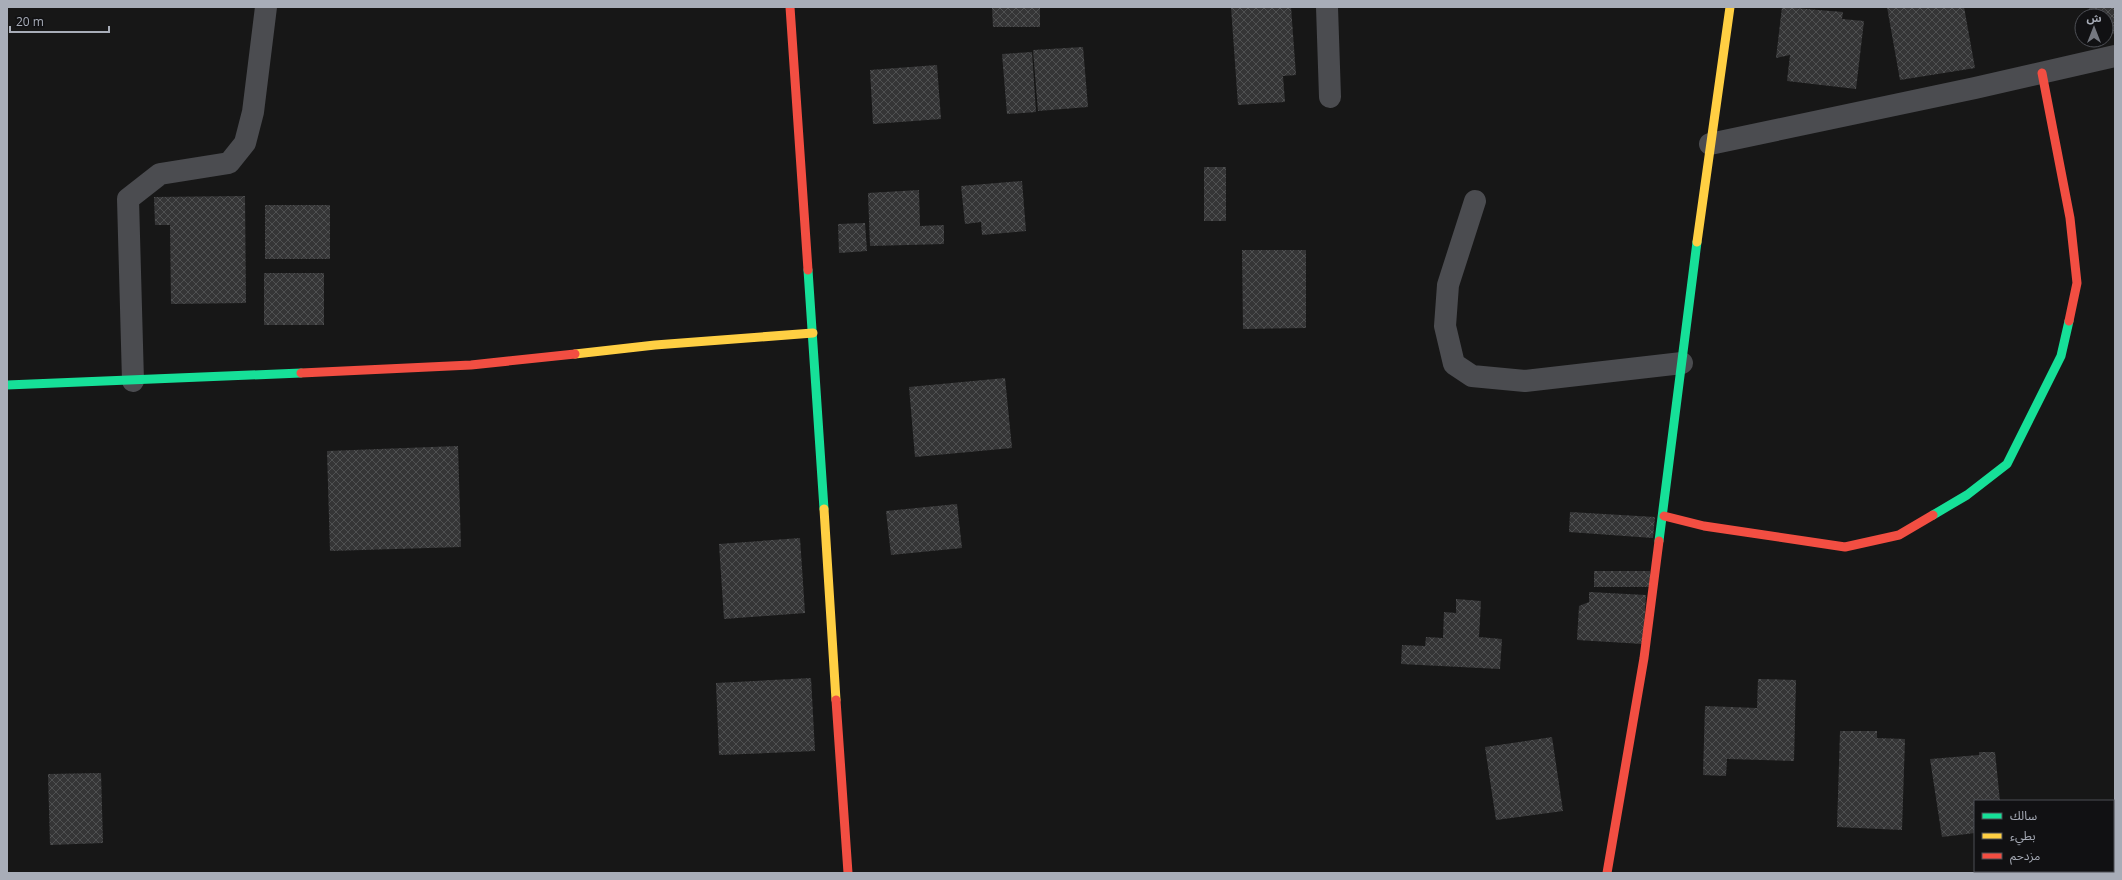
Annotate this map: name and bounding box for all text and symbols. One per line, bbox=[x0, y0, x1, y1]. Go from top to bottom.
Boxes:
scale bar bbox=[10, 8, 109, 34]
north arrow bbox=[2074, 8, 2114, 48]
text: ش bbox=[2086, 10, 2102, 25]
text: 20 m bbox=[16, 13, 44, 30]
legend bbox=[1974, 800, 2114, 872]
text: سالك bbox=[2010, 807, 2037, 824]
text: بطيء bbox=[2010, 827, 2036, 846]
text: مزدحم bbox=[2010, 847, 2040, 865]

